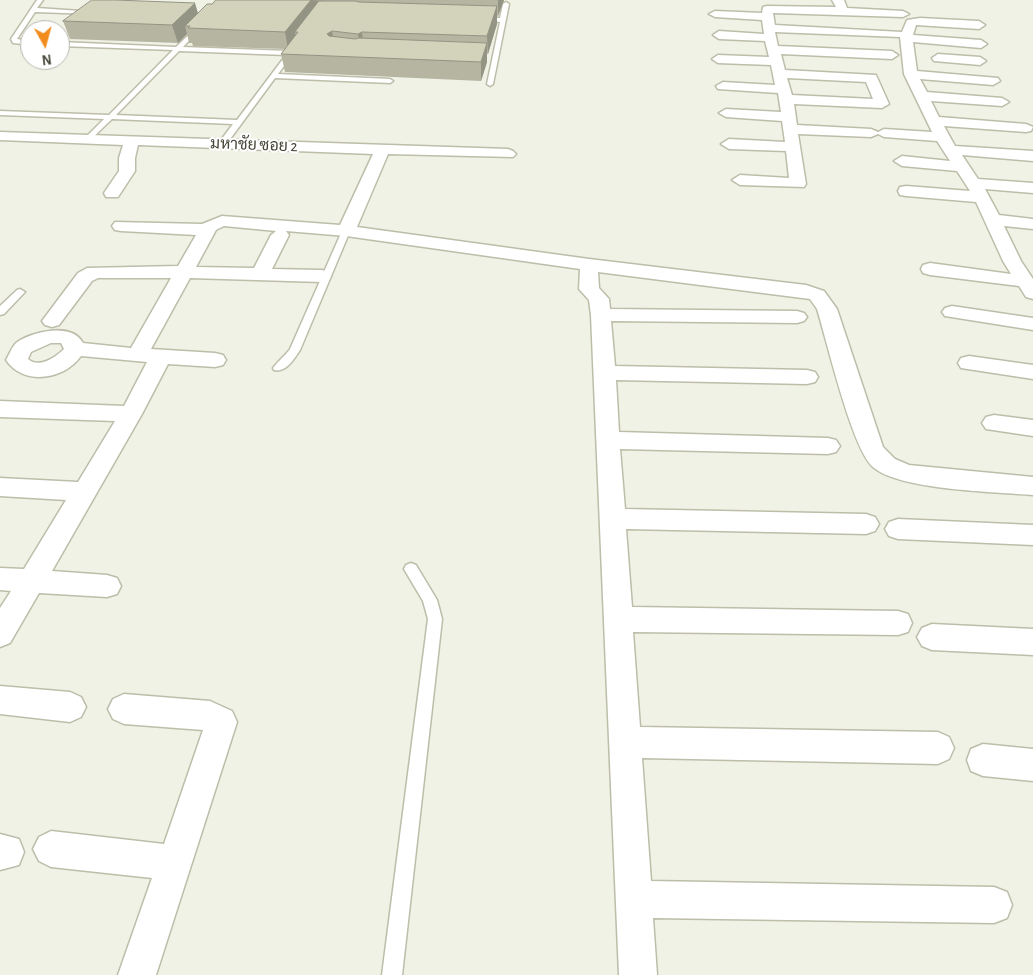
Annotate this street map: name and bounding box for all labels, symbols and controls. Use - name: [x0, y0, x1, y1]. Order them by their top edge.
- north arrow: [20, 20, 70, 70]
- text: N: [41, 51, 52, 66]
- street label: มหาชัย ซอย 2: [210, 134, 298, 156]

